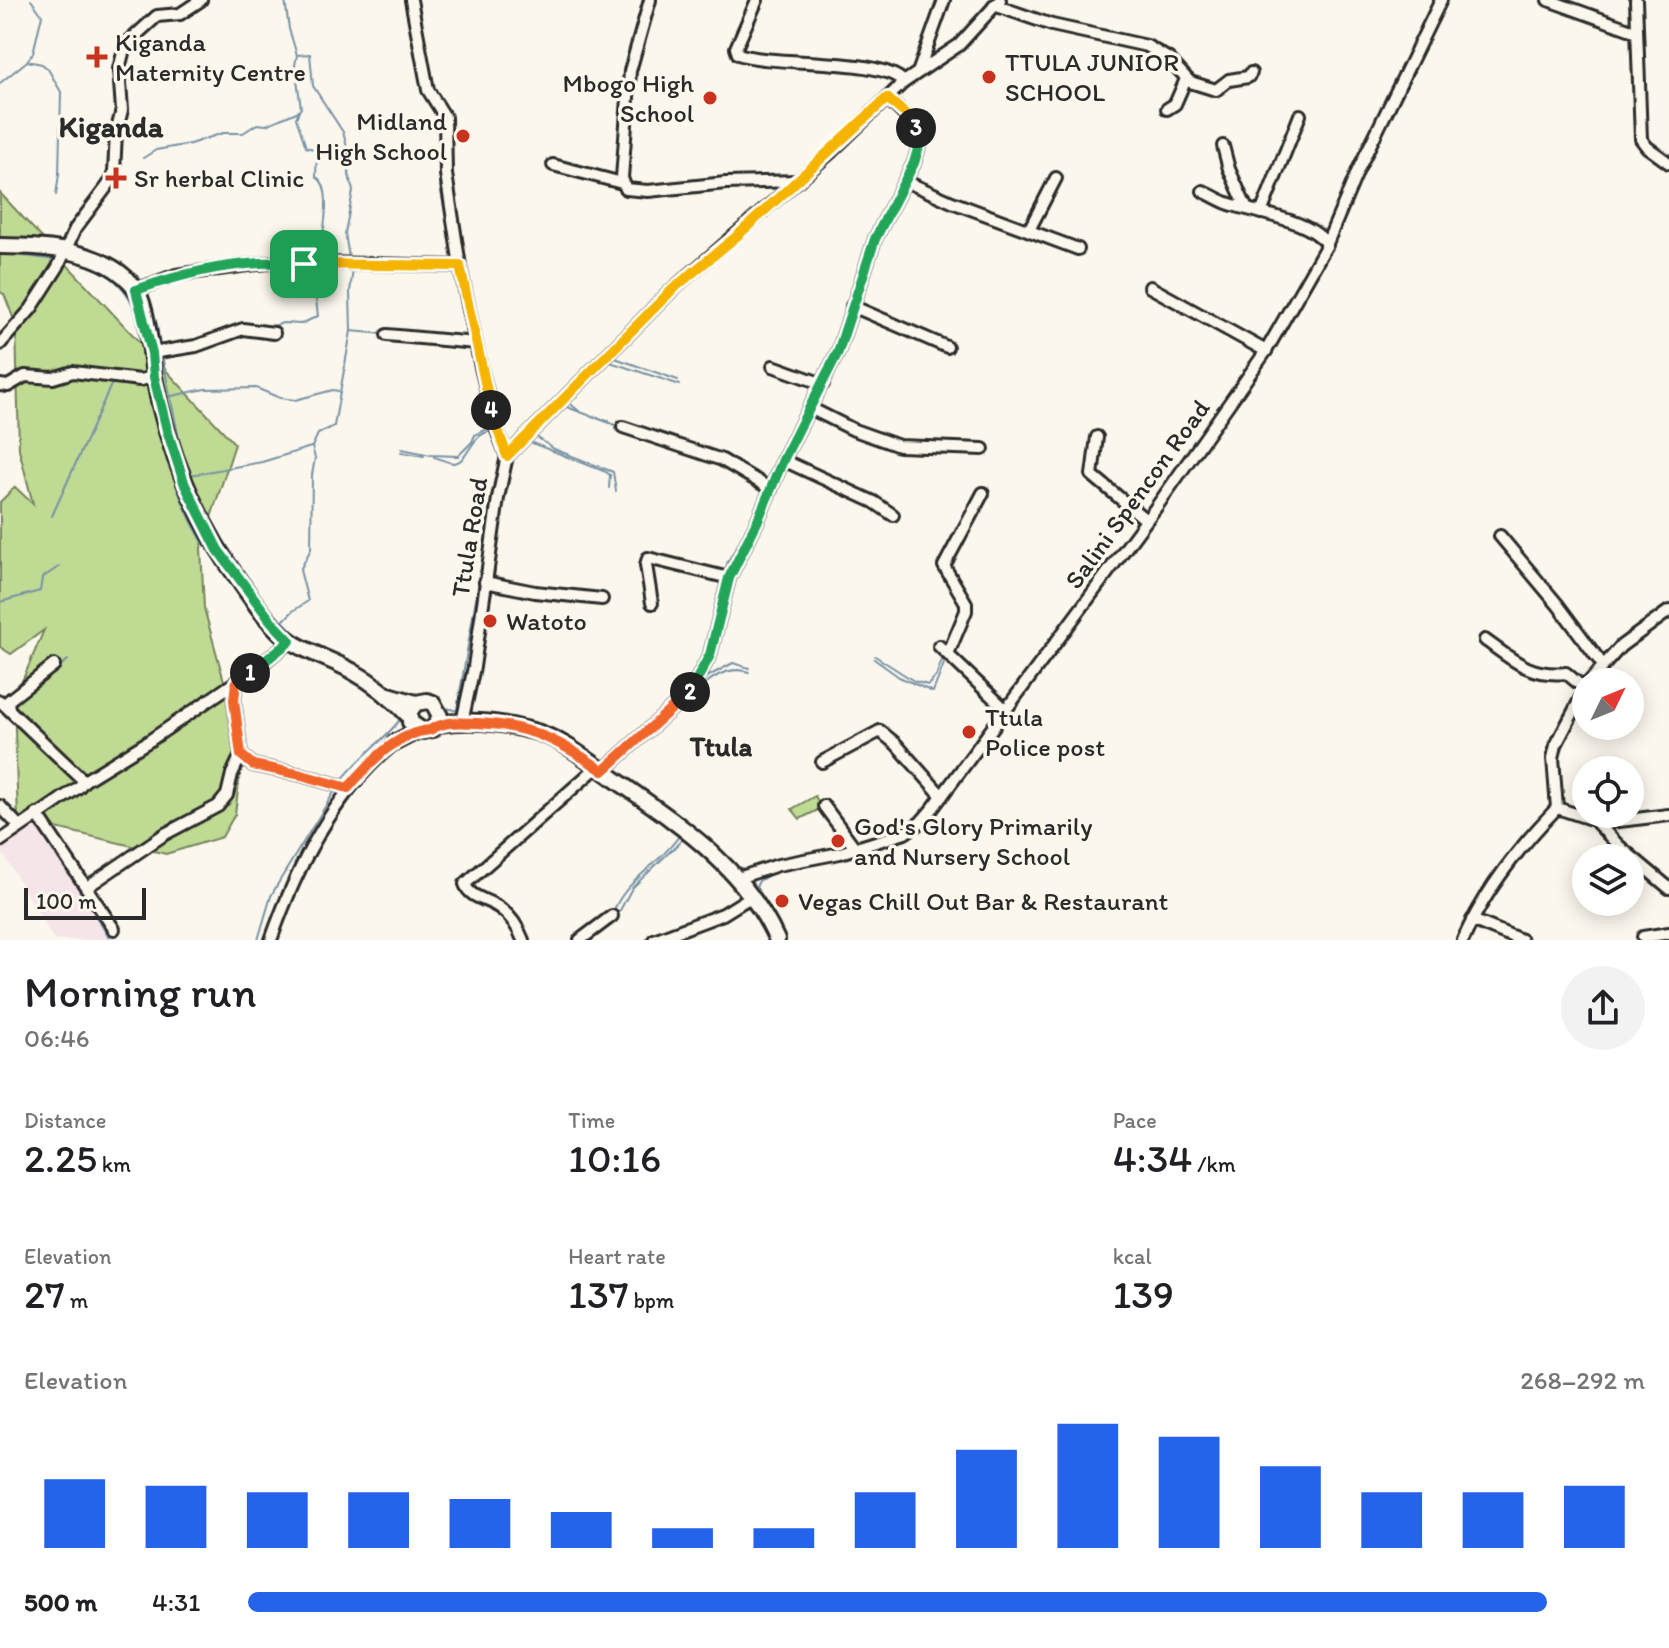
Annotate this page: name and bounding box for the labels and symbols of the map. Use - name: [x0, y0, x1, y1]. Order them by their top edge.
- place label: Kiganda Maternity Centre: [115, 26, 306, 88]
- marker: Kiganda Maternity Centre: [86, 46, 108, 68]
- place label: TTULA JUNIOR SCHOOL: [1005, 46, 1179, 108]
- place label: Mbogo High School: [563, 67, 694, 129]
- marker: TTULA JUNIOR SCHOOL: [980, 68, 998, 86]
- marker: Mbogo High School: [701, 89, 719, 107]
- place label: Midland High School: [315, 105, 448, 167]
- district label: Kiganda: [59, 108, 164, 145]
- pin: 3: [896, 108, 936, 148]
- marker: Midland High School: [454, 127, 472, 145]
- place label: Sr herbal Clinic: [134, 162, 304, 194]
- marker: Sr herbal Clinic: [105, 167, 127, 189]
- pin: [270, 230, 338, 298]
- pin: 4: [471, 390, 511, 430]
- street label: Salini Spencon Road: [1058, 393, 1217, 595]
- street label: Ttula Road: [444, 475, 494, 599]
- place label: Watoto: [506, 605, 587, 637]
- marker: Watoto: [481, 612, 499, 630]
- pin: 1: [230, 653, 270, 693]
- north arrow: [1572, 668, 1644, 740]
- pin: 2: [670, 672, 710, 712]
- place label: Ttula Police post: [985, 701, 1105, 763]
- marker: Ttula Police post: [960, 723, 978, 741]
- district label: Ttula: [689, 729, 752, 763]
- place label: God's Glory Primarily and Nursery School: [854, 810, 1092, 872]
- marker: God's Glory Primarily and Nursery School: [829, 832, 847, 850]
- scale bar: [24, 884, 146, 920]
- place label: Vegas Chill Out Bar & Restaurant: [798, 885, 1169, 917]
- marker: Vegas Chill Out Bar & Restaurant: [773, 892, 791, 910]

